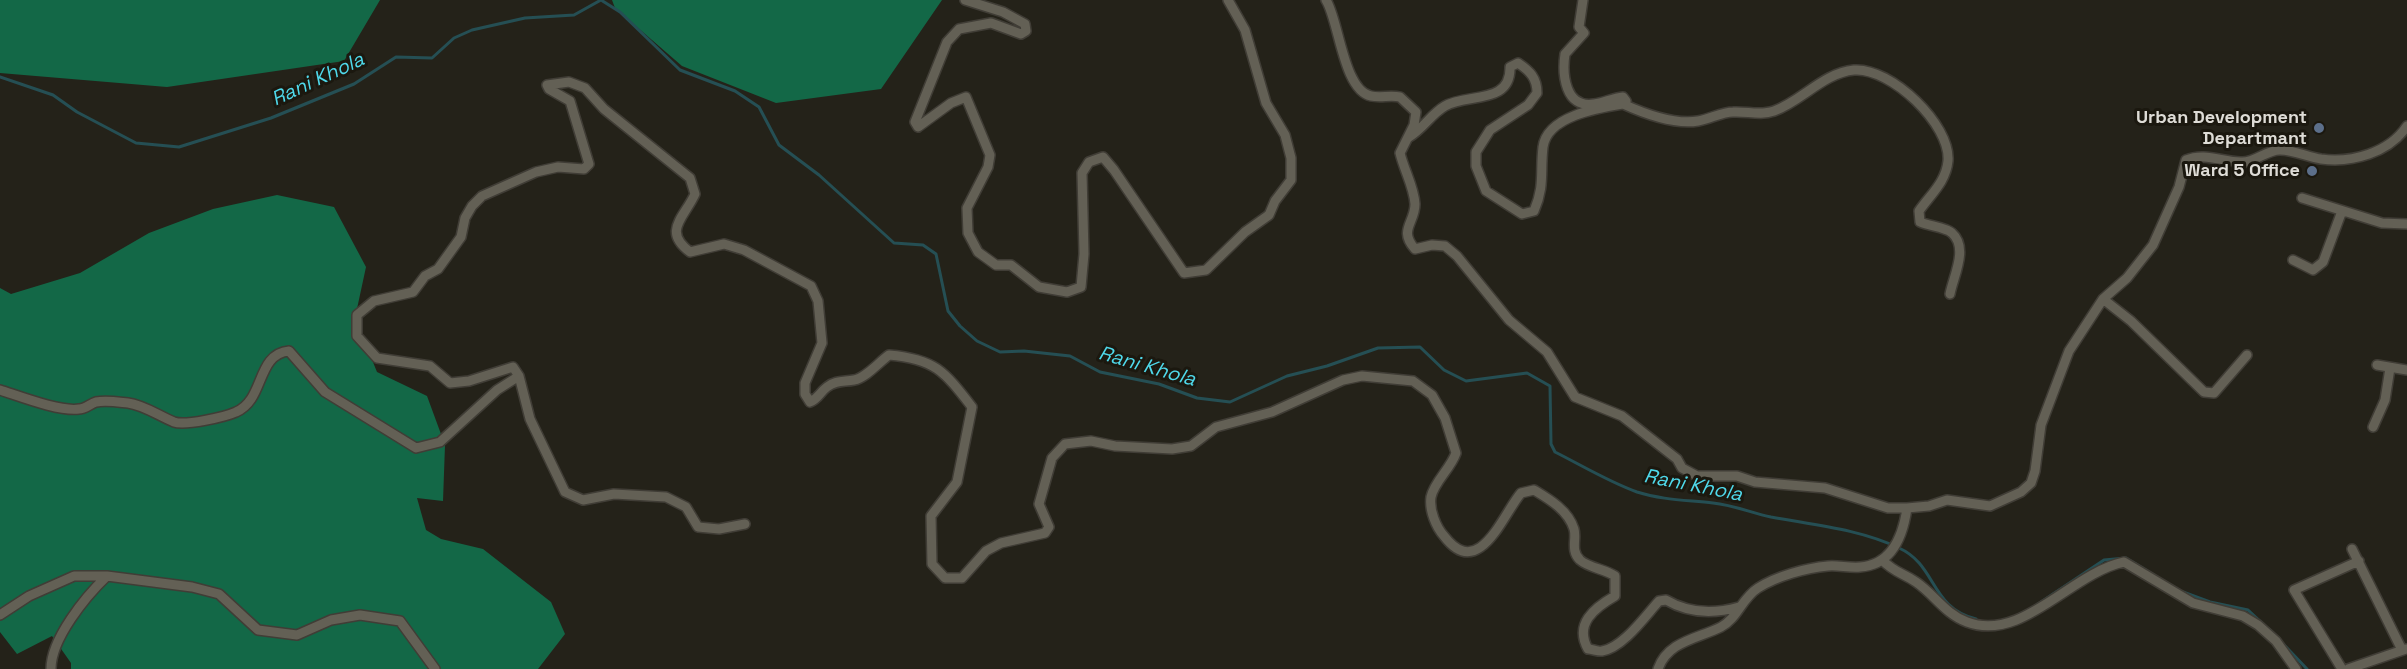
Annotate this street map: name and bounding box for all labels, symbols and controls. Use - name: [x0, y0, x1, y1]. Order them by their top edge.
- water label: Rani Khola: [268, 48, 368, 112]
- place label: Urban Development Departmant: [2136, 107, 2307, 150]
- marker: Urban Development Departmant: [2312, 121, 2326, 135]
- place label: Ward 5 Office: [2184, 160, 2300, 182]
- marker: Ward 5 Office: [2305, 164, 2319, 178]
- water label: Rani Khola: [1096, 342, 1198, 392]
- water label: Rani Khola: [1642, 465, 1744, 507]

